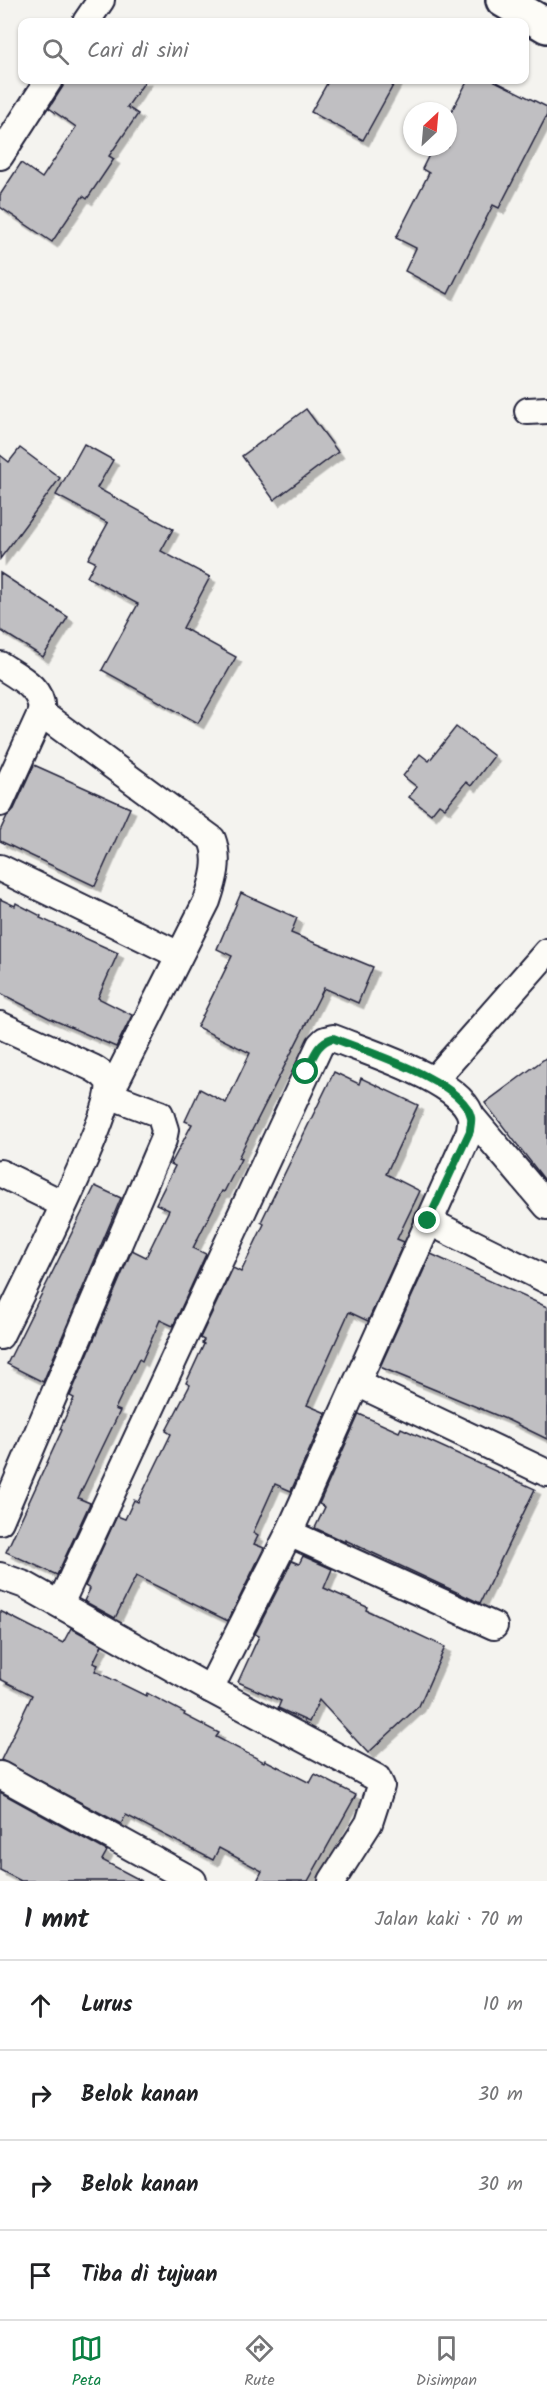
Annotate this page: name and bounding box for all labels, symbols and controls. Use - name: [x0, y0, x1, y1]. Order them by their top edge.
- search box: [18, 18, 529, 84]
- text: Cari di sini: [87, 34, 188, 69]
- icon: search: [39, 35, 72, 68]
- north arrow: [403, 102, 457, 156]
- route start: [292, 1058, 318, 1084]
- route end: [414, 1207, 440, 1233]
- text: 1 mnt: [24, 1899, 89, 1941]
- text: Jalan kaki · 70 m: [374, 1904, 523, 1936]
- text: Lurus: [81, 1988, 133, 2023]
- icon: ahead: [24, 1989, 57, 2022]
- text: 10 m: [483, 1989, 523, 2021]
- text: Belok kanan: [81, 2078, 198, 2113]
- icon: right: [24, 2079, 57, 2112]
- text: 30 m: [478, 2079, 523, 2111]
- text: Belok kanan: [81, 2168, 198, 2203]
- icon: right: [24, 2169, 57, 2202]
- text: 30 m: [478, 2169, 523, 2201]
- text: Tiba di tujuan: [81, 2258, 217, 2293]
- icon: arrive: [24, 2259, 57, 2292]
- tab: Peta: [70, 2332, 103, 2393]
- tab: Rute: [243, 2332, 276, 2393]
- tab: Disimpan: [416, 2332, 477, 2393]

